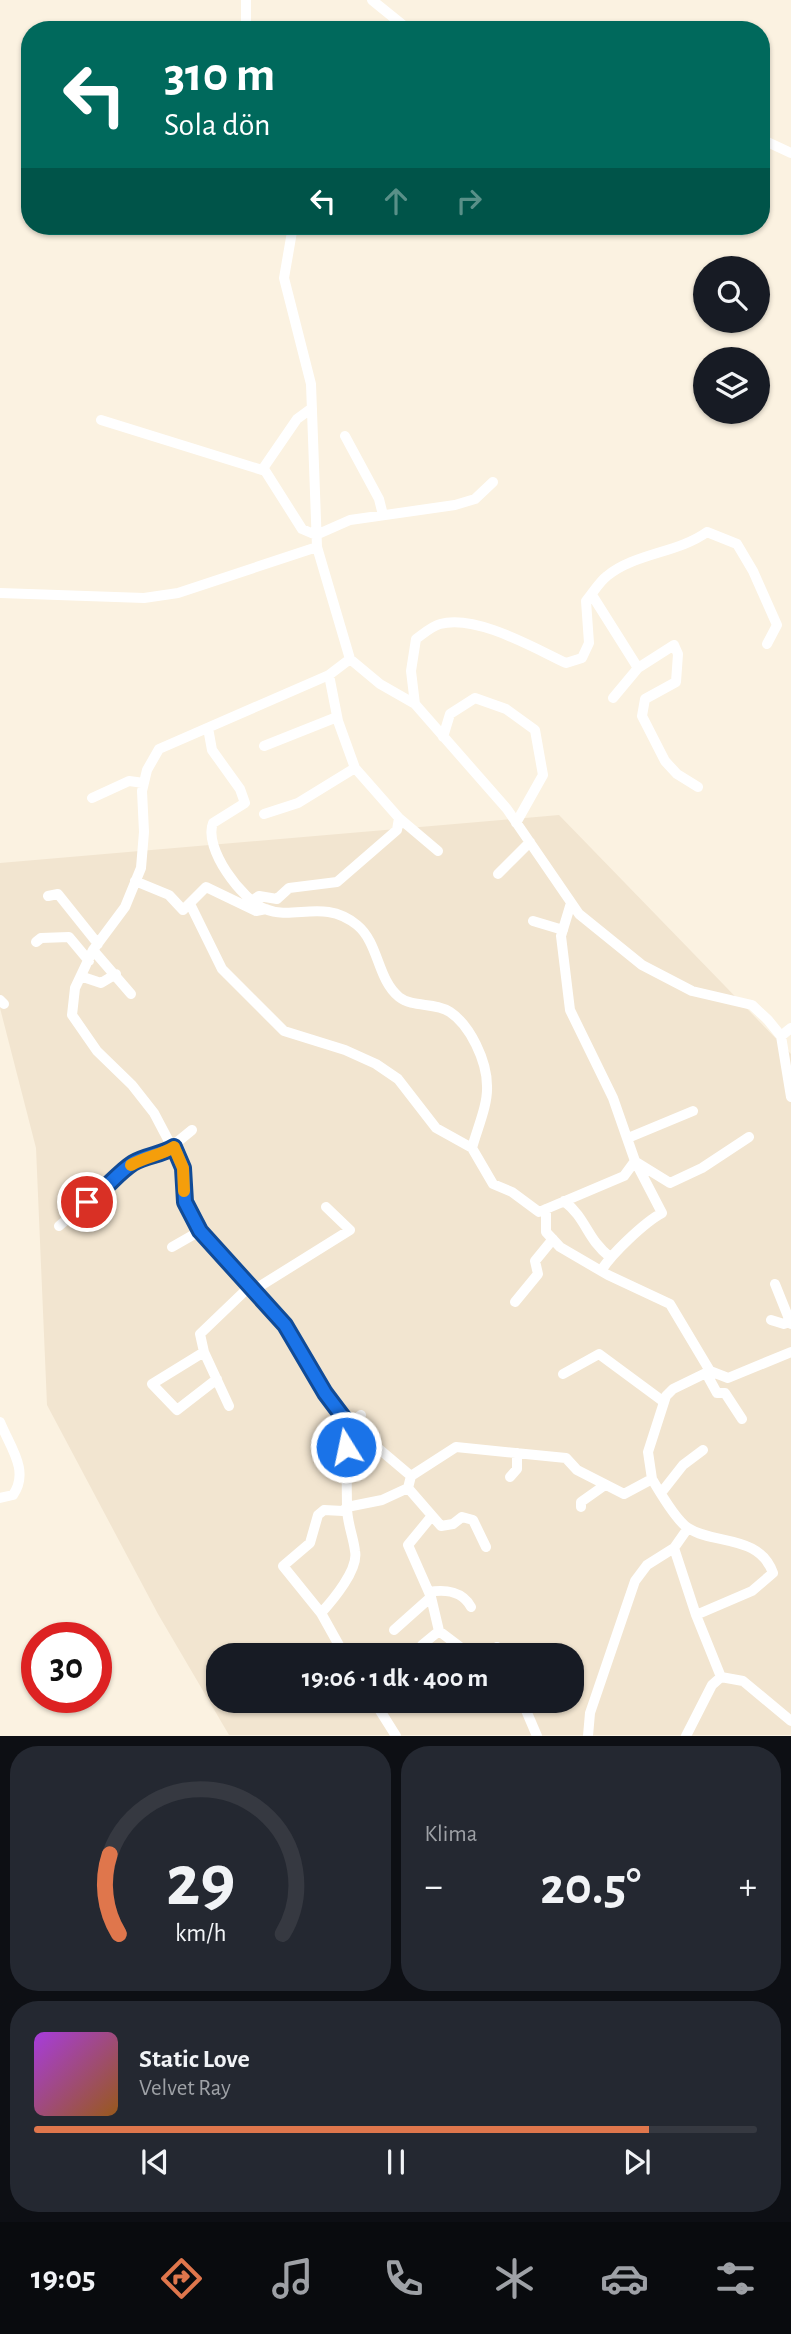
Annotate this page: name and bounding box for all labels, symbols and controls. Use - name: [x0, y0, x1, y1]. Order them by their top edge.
- icon: left: [49, 49, 140, 140]
- text: 310 m: [164, 51, 275, 100]
- text: Sola dön: [164, 109, 271, 141]
- icon: left: [304, 182, 342, 220]
- icon: ahead: [377, 182, 415, 220]
- icon: right: [450, 182, 488, 220]
- map controls: [693, 256, 770, 424]
- button: search: [693, 256, 770, 333]
- button: layers: [693, 347, 770, 424]
- pin: [57, 1172, 117, 1232]
- icon: arrive: [68, 1183, 106, 1221]
- position arrow: [309, 1410, 383, 1484]
- speed limit sign: 30: [21, 1622, 112, 1713]
- text: 19:06 · 1 dk · 400 m: [302, 1665, 488, 1691]
- text: Klima: [425, 1823, 477, 1846]
- text: 29: [166, 1847, 235, 1920]
- text: 20.5°: [540, 1861, 641, 1913]
- text: −: [425, 1868, 443, 1906]
- text: +: [739, 1868, 757, 1906]
- text: km/h: [174, 1921, 226, 1946]
- text: Static Love: [139, 2046, 250, 2072]
- text: Velvet Ray: [139, 2077, 231, 2100]
- icon: previous: [136, 2143, 174, 2181]
- icon: pause: [377, 2143, 415, 2181]
- icon: next: [618, 2143, 656, 2181]
- icon: directions: [157, 2254, 206, 2303]
- icon: music: [268, 2254, 317, 2303]
- icon: phone: [379, 2254, 428, 2303]
- icon: climate: [490, 2254, 539, 2303]
- icon: car: [600, 2254, 649, 2303]
- icon: filters: [711, 2254, 760, 2303]
- text: 19:05: [31, 2262, 96, 2294]

